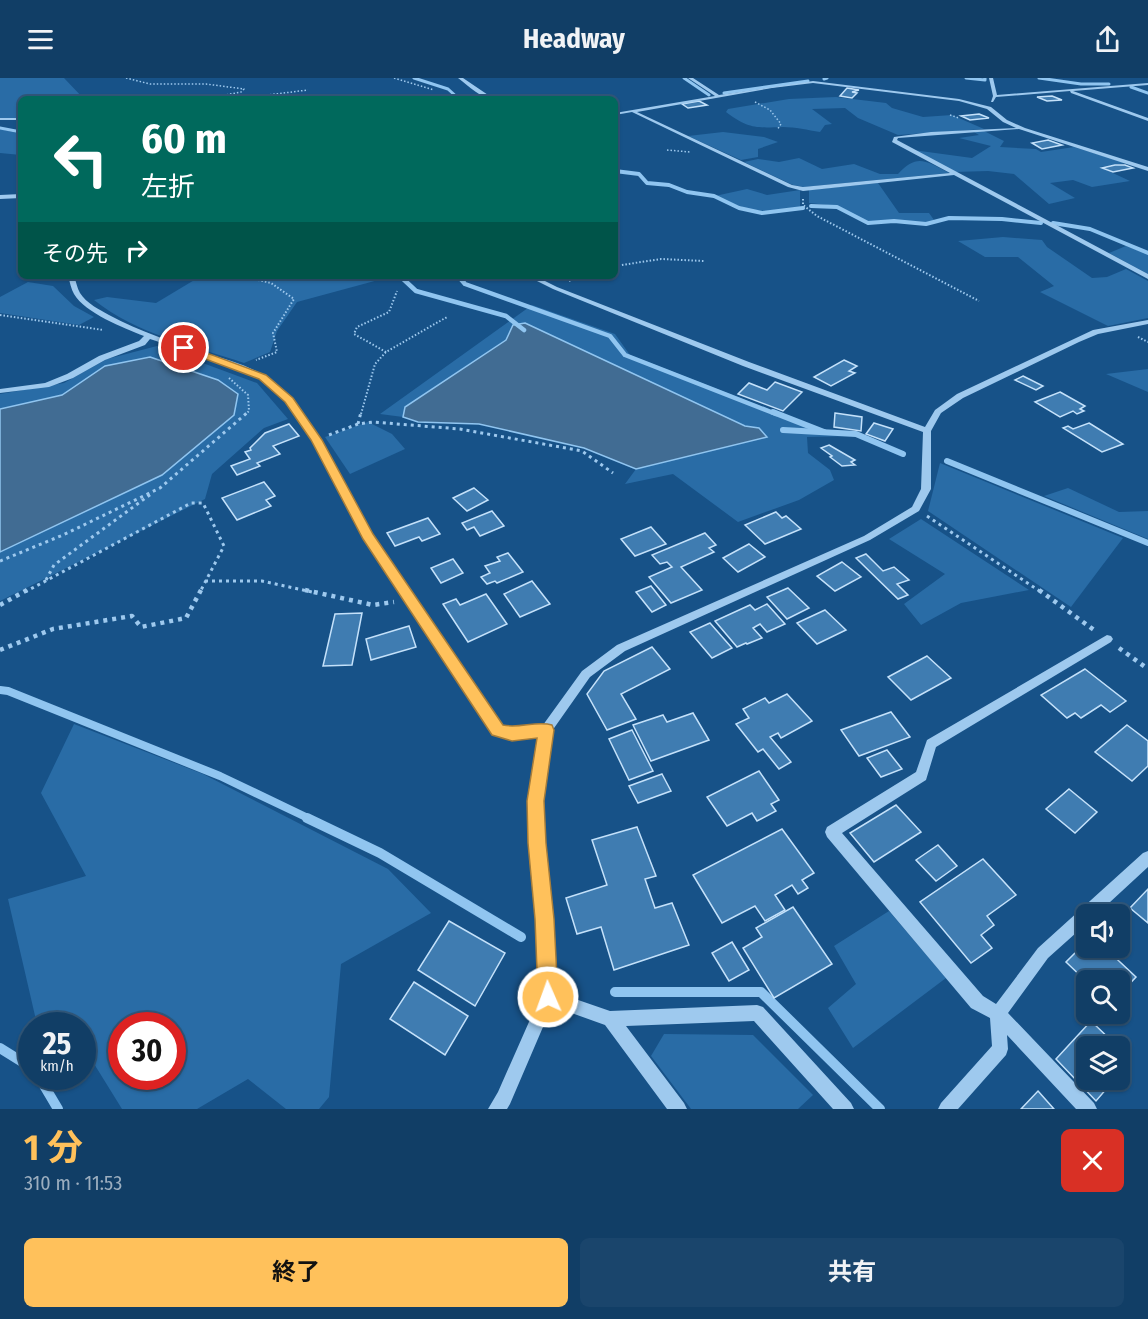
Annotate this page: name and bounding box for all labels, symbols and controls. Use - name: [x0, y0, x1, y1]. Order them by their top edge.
- icon: menu: [24, 23, 57, 56]
- text: Headway: [523, 23, 625, 55]
- icon: share: [1091, 23, 1124, 56]
- text: 60 m: [141, 114, 227, 164]
- icon: left: [42, 120, 120, 198]
- text: 左折: [141, 171, 195, 203]
- icon: right: [120, 234, 153, 267]
- text: その先: [42, 240, 108, 267]
- pin: [158, 322, 209, 373]
- icon: arrive: [167, 331, 200, 364]
- map controls: [1076, 904, 1130, 1090]
- button: sound: [1076, 904, 1130, 958]
- position arrow: [516, 965, 580, 1029]
- button: search: [1076, 970, 1130, 1024]
- speed limit sign: 30: [108, 1012, 186, 1090]
- text: 25: [43, 1026, 71, 1062]
- button: layers: [1076, 1036, 1130, 1090]
- text: km/h: [40, 1057, 74, 1075]
- text: 1 分: [24, 1126, 83, 1170]
- button: close: [1061, 1129, 1124, 1192]
- text: 310 m · 11:53: [24, 1171, 122, 1195]
- button: 終了: [24, 1238, 568, 1307]
- button: 共有: [580, 1238, 1124, 1307]

